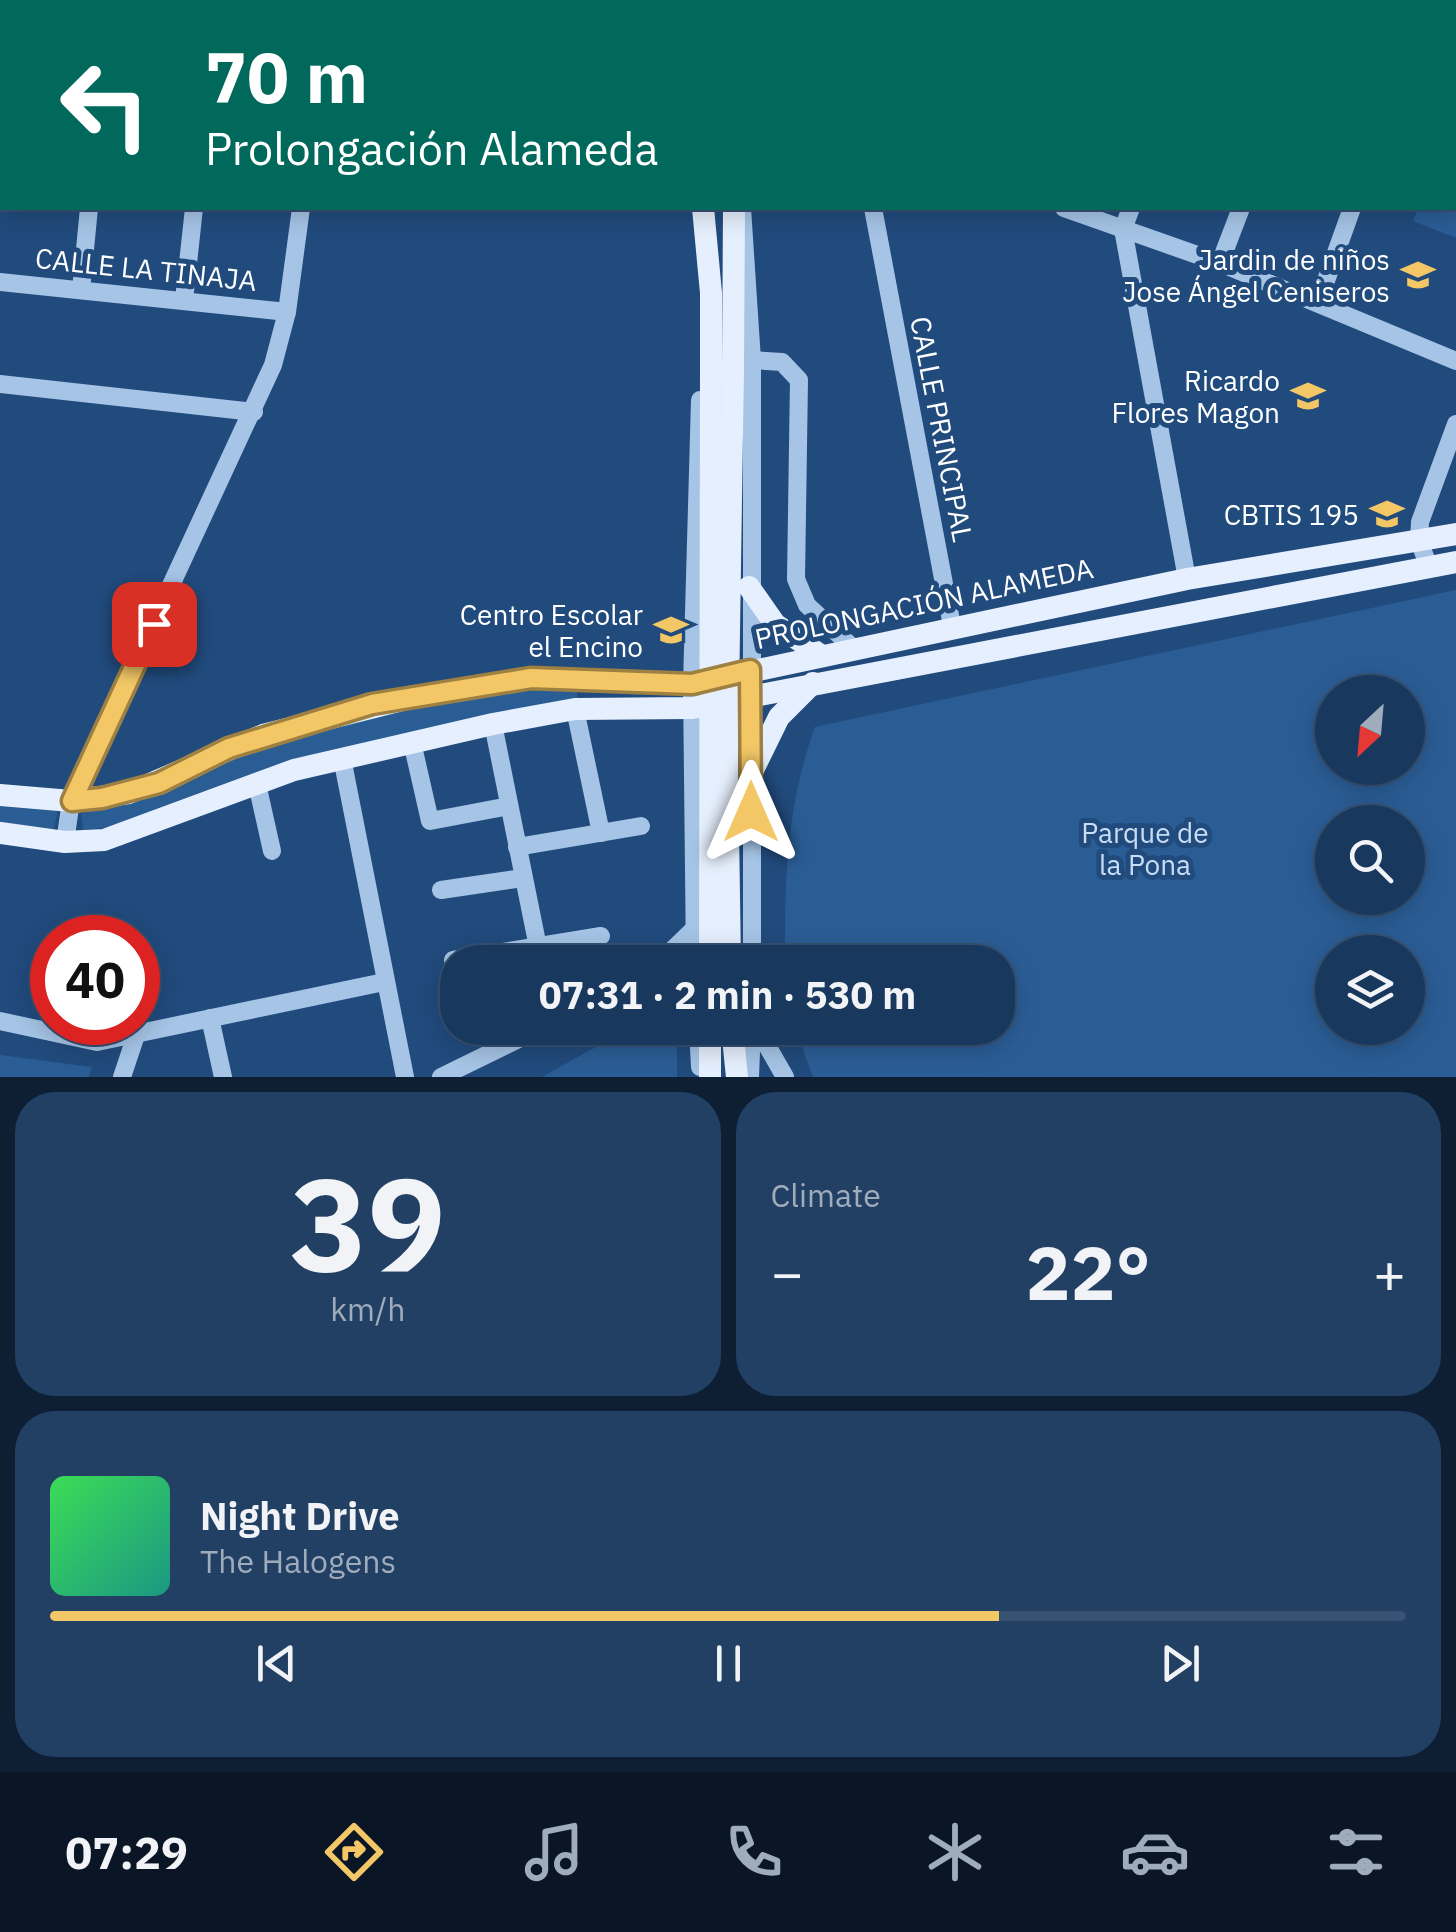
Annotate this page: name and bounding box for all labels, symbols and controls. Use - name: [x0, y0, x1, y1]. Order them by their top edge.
- text: 70 m: [205, 31, 368, 122]
- icon: left: [40, 40, 170, 170]
- text: Prolongación Alameda: [205, 119, 658, 177]
- street label: CALLE LA TINAJA: [33, 239, 259, 299]
- place label: Jardin de niños Jose Ángel Ceniseros: [1122, 241, 1390, 310]
- school or university icon: Jardin de niños Jose Ángel Ceniseros: [1399, 256, 1437, 294]
- street label: CALLE PRINCIPAL: [902, 313, 982, 545]
- place label: Ricardo Flores Magon: [1111, 362, 1280, 431]
- school or university icon: Ricardo Flores Magon: [1289, 377, 1327, 415]
- school or university icon: CBTIS 195: [1368, 495, 1406, 533]
- place label: CBTIS 195: [1224, 496, 1359, 533]
- street label: PROLONGACIÓN ALAMEDA: [751, 549, 1097, 657]
- pin: [112, 582, 197, 667]
- place label: Centro Escolar el Encino: [460, 596, 643, 665]
- icon: arrive: [127, 597, 182, 652]
- school or university icon: Centro Escolar el Encino: [652, 611, 690, 649]
- north arrow: [1315, 675, 1425, 785]
- map controls: [1315, 675, 1425, 1045]
- position arrow: [699, 760, 803, 864]
- button: search: [1315, 805, 1425, 915]
- park label: Parque de la Pona: [1081, 814, 1209, 883]
- speed limit sign: 40: [30, 915, 160, 1045]
- button: layers: [1315, 935, 1425, 1045]
- text: 07:31 · 2 min · 530 m: [539, 970, 916, 1019]
- text: 39: [290, 1138, 446, 1307]
- text: Climate: [771, 1174, 881, 1216]
- text: 22°: [1026, 1223, 1151, 1321]
- text: −: [771, 1237, 804, 1308]
- text: +: [1373, 1237, 1406, 1308]
- text: km/h: [330, 1288, 405, 1330]
- text: Night Drive: [200, 1491, 400, 1540]
- text: The Halogens: [200, 1540, 396, 1582]
- icon: previous: [249, 1636, 304, 1691]
- icon: pause: [701, 1636, 756, 1691]
- icon: next: [1153, 1636, 1208, 1691]
- icon: directions: [319, 1817, 389, 1887]
- icon: music: [519, 1817, 589, 1887]
- icon: phone: [719, 1817, 789, 1887]
- icon: climate: [920, 1817, 990, 1887]
- icon: car: [1120, 1817, 1190, 1887]
- icon: filters: [1321, 1817, 1391, 1887]
- text: 07:29: [65, 1823, 188, 1881]

